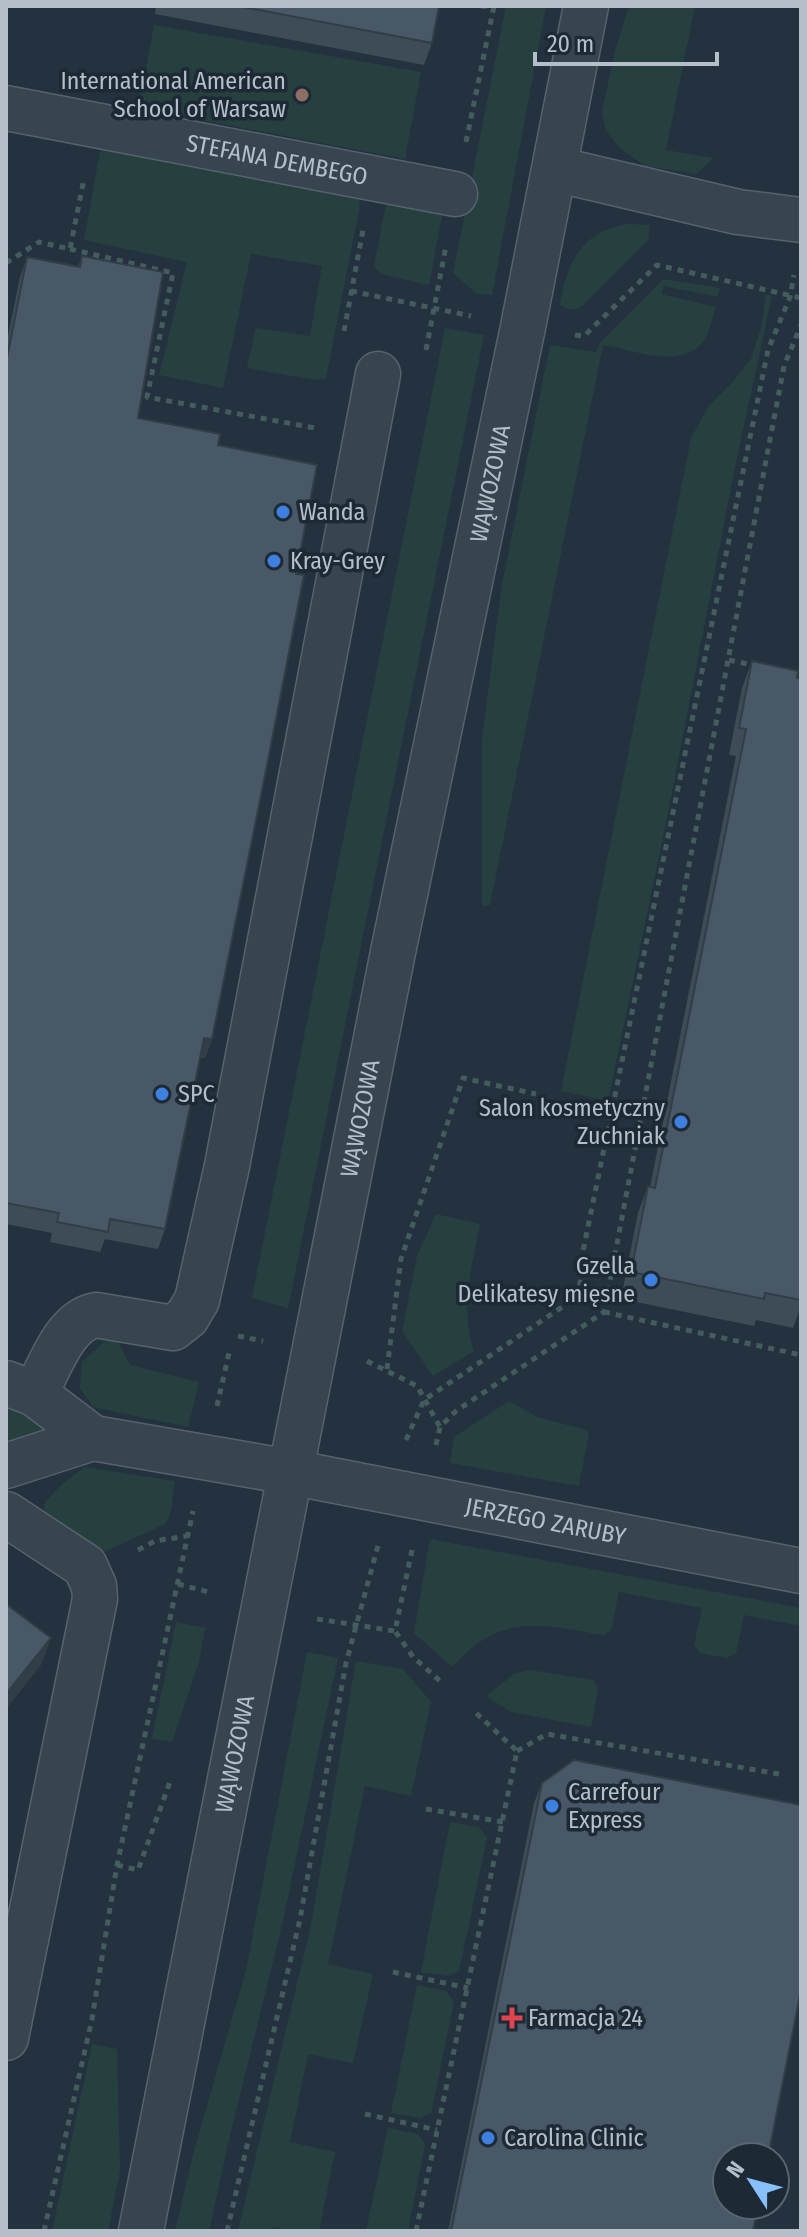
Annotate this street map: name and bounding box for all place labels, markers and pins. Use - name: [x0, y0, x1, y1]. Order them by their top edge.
- place label: International American School of Warsaw: [60, 67, 286, 123]
- marker: International American School of Warsaw: [293, 86, 311, 104]
- place label: Wanda: [299, 498, 365, 526]
- marker: Wanda: [274, 503, 292, 521]
- place label: Kray-Grey: [290, 547, 385, 575]
- marker: Kray-Grey: [265, 552, 283, 570]
- place label: SPC: [178, 1080, 215, 1108]
- marker: SPC: [153, 1085, 171, 1103]
- place label: Salon kosmetyczny Zuchniak: [479, 1094, 666, 1150]
- marker: Salon kosmetyczny Zuchniak: [672, 1113, 690, 1131]
- place label: Gzella Delikatesy mięsne: [458, 1252, 635, 1308]
- marker: Gzella Delikatesy mięsne: [642, 1271, 660, 1289]
- place label: Carrefour Express: [568, 1778, 661, 1834]
- marker: Carrefour Express: [543, 1797, 561, 1815]
- place label: Farmacja 24: [528, 2004, 643, 2032]
- marker: Farmacja 24: [503, 2009, 521, 2027]
- place label: Carolina Clinic: [504, 2124, 644, 2152]
- marker: Carolina Clinic: [479, 2129, 497, 2147]

